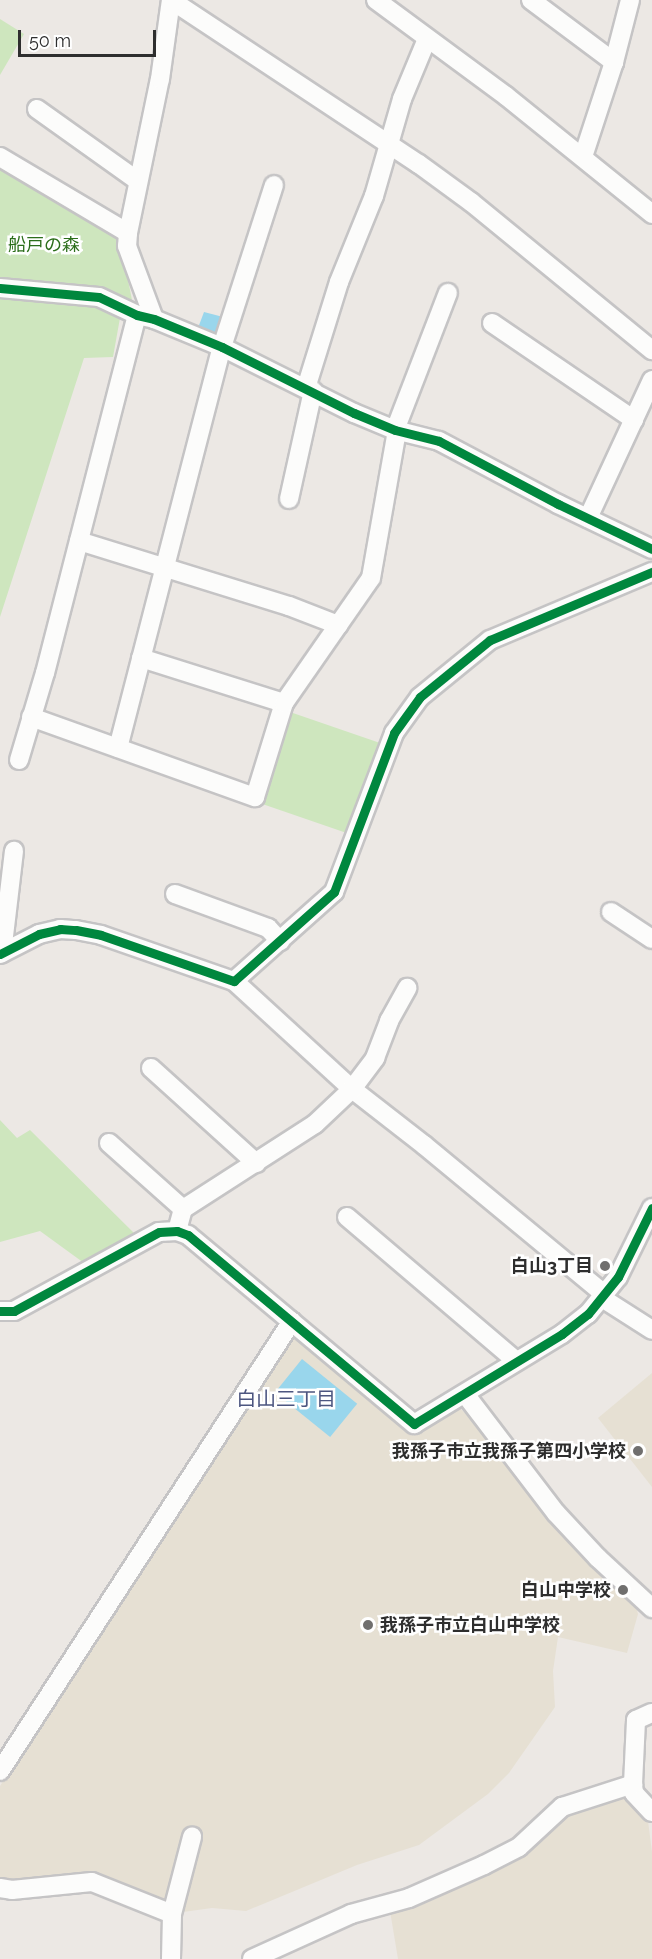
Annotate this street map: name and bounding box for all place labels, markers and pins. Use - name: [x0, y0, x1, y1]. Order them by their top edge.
- place label: 白山3丁目: [511, 1255, 593, 1277]
- marker: 白山3丁目: [598, 1259, 612, 1273]
- place label: 我孫子市立我孫子第四小学校: [392, 1440, 626, 1462]
- marker: 我孫子市立我孫子第四小学校: [631, 1444, 645, 1458]
- place label: 白山中学校: [521, 1579, 611, 1601]
- marker: 白山中学校: [616, 1583, 630, 1597]
- place label: 我孫子市立白山中学校: [380, 1614, 560, 1636]
- marker: 我孫子市立白山中学校: [361, 1618, 375, 1632]

